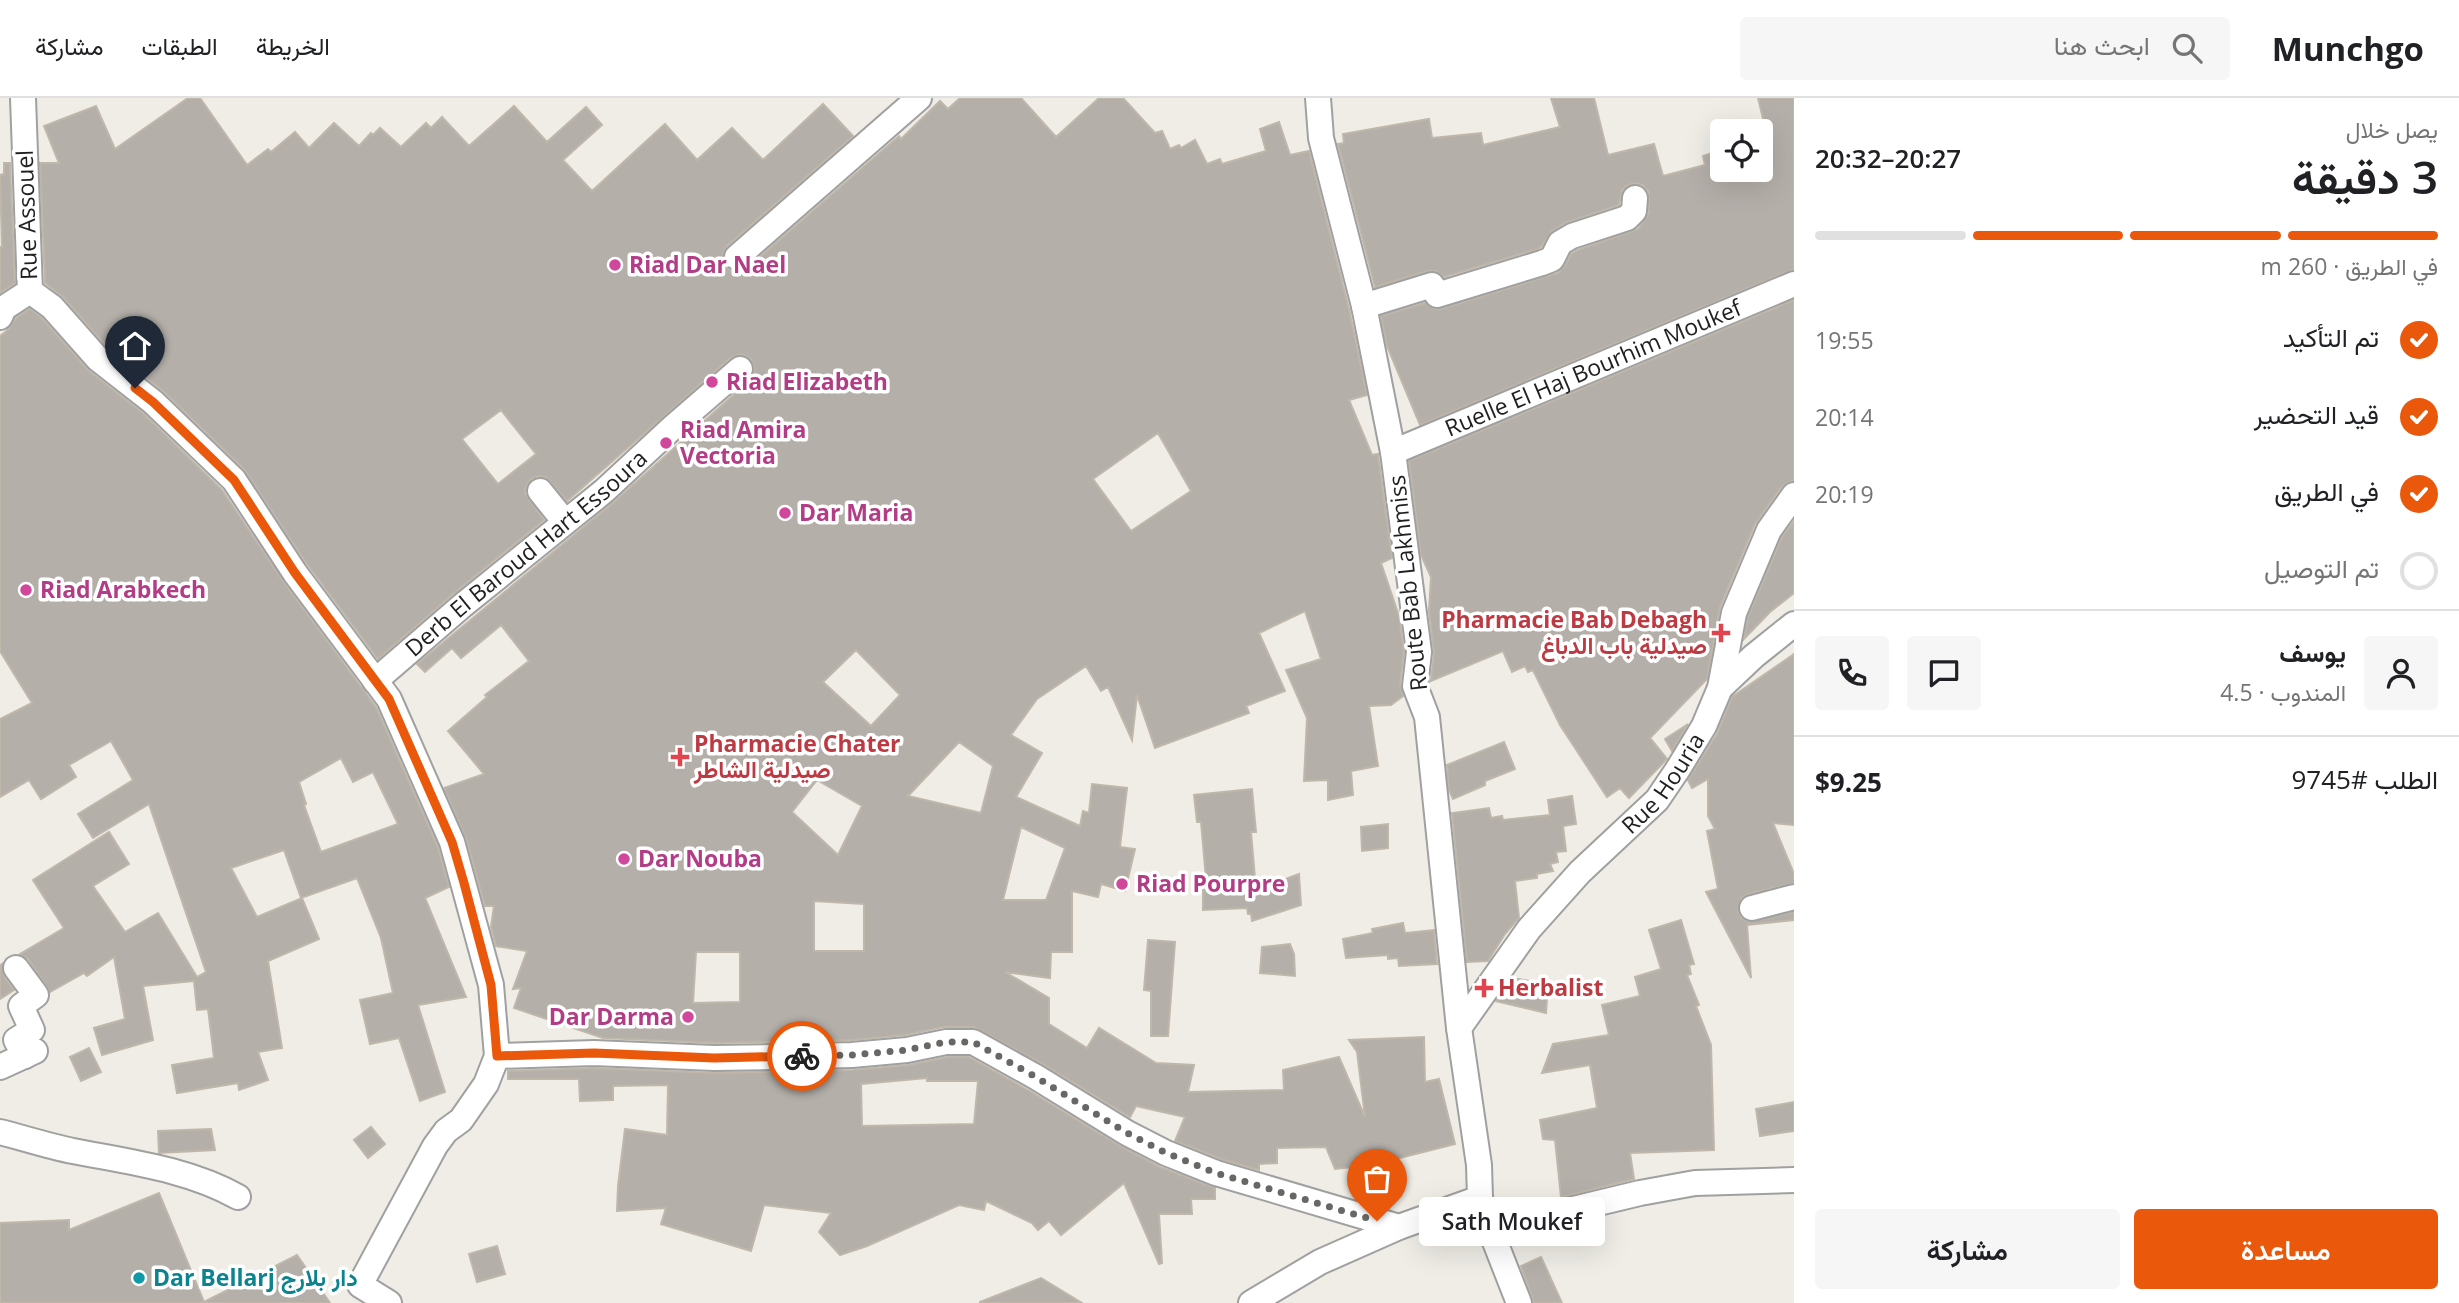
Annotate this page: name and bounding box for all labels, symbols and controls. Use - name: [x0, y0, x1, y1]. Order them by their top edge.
- search box: [1740, 17, 2230, 80]
- text: Munchgo: [2272, 26, 2424, 71]
- text: ابحث هنا: [2054, 27, 2150, 63]
- text: مشاركة: [35, 29, 103, 62]
- text: الطبقات: [141, 29, 218, 62]
- text: الخريطة: [256, 29, 330, 62]
- icon: search: [2168, 29, 2206, 67]
- text: يصل خلال: [2346, 113, 2438, 145]
- map controls: [1710, 119, 1773, 182]
- button: locate: [1710, 119, 1773, 182]
- text: 20:27–20:32: [1815, 140, 1961, 176]
- text: 3 دقيقة: [2292, 145, 2438, 207]
- street label: Rue Assouel: [8, 149, 44, 281]
- place label: Riad Dar Nael: [629, 248, 786, 280]
- text: في الطريق · 260 m: [2261, 250, 2438, 282]
- marker: Riad Dar Nael: [607, 257, 623, 273]
- street label: Ruelle El Haj Bourhim Moukef: [1440, 290, 1747, 444]
- pin: [105, 316, 165, 388]
- text: تم التأكيد: [2283, 319, 2379, 355]
- icon: check: [2400, 321, 2438, 359]
- text: 19:55: [1815, 324, 1874, 356]
- icon: home: [116, 327, 154, 365]
- place label: Riad Elizabeth: [726, 365, 888, 397]
- marker: Riad Elizabeth: [704, 374, 720, 390]
- text: قيد التحضير: [2254, 396, 2379, 432]
- icon: check: [2400, 398, 2438, 436]
- text: 20:14: [1815, 401, 1874, 433]
- place label: Riad Amira Vectoria: [680, 413, 806, 471]
- marker: Riad Amira Vectoria: [658, 435, 674, 451]
- street label: Derb El Baroud Hart Essoura: [398, 442, 654, 663]
- text: في الطريق: [2274, 473, 2379, 509]
- street label: Route Bab Lakhmiss: [1380, 474, 1434, 693]
- icon: check: [2400, 475, 2438, 513]
- text: 20:19: [1815, 478, 1874, 510]
- place label: Dar Maria: [799, 496, 913, 528]
- marker: Dar Maria: [777, 505, 793, 521]
- text: تم التوصيل: [2264, 550, 2379, 586]
- place label: Riad Arabkech: [40, 573, 206, 605]
- marker: Riad Arabkech: [18, 582, 34, 598]
- place label: Pharmacie Bab Debagh صيدلية باب الدباغ: [1441, 603, 1707, 662]
- marker: Pharmacie Bab Debagh صيدلية باب الدباغ: [1713, 625, 1729, 641]
- text: يوسف: [2279, 634, 2346, 670]
- button: phone: [1815, 636, 1889, 710]
- button: chat: [1907, 636, 1981, 710]
- button: person: [2364, 636, 2438, 710]
- text: المندوب · 4.5: [2220, 676, 2346, 708]
- street label: Rue Houria: [1614, 726, 1711, 840]
- place label: Pharmacie Chater صيدلية الشاطر: [693, 727, 900, 785]
- marker: Pharmacie Chater صيدلية الشاطر: [672, 749, 688, 765]
- text: الطلب #9745: [2291, 761, 2438, 797]
- text: $9.25: [1815, 764, 1882, 800]
- place label: Dar Nouba: [638, 842, 762, 874]
- marker: Dar Nouba: [616, 851, 632, 867]
- place label: Riad Pourpre: [1136, 867, 1285, 899]
- marker: Riad Pourpre: [1114, 876, 1130, 892]
- place label: Herbalist: [1498, 971, 1604, 1003]
- marker: Herbalist: [1476, 980, 1492, 996]
- place label: Dar Darma: [549, 1000, 674, 1032]
- marker: Dar Darma: [680, 1009, 696, 1025]
- courier: [767, 1021, 837, 1091]
- icon: bike: [783, 1037, 821, 1075]
- pin: [1347, 1149, 1407, 1221]
- icon: bag: [1358, 1160, 1396, 1198]
- callout: Sath Moukef: [1419, 1196, 1604, 1246]
- text: Sath Moukef: [1442, 1205, 1582, 1237]
- button: مشاركة: [1815, 1209, 2120, 1289]
- button: مساعدة: [2134, 1209, 2438, 1289]
- place label: Dar Bellarj دار بلارج: [153, 1261, 358, 1294]
- marker: Dar Bellarj دار بلارج: [131, 1270, 147, 1286]

